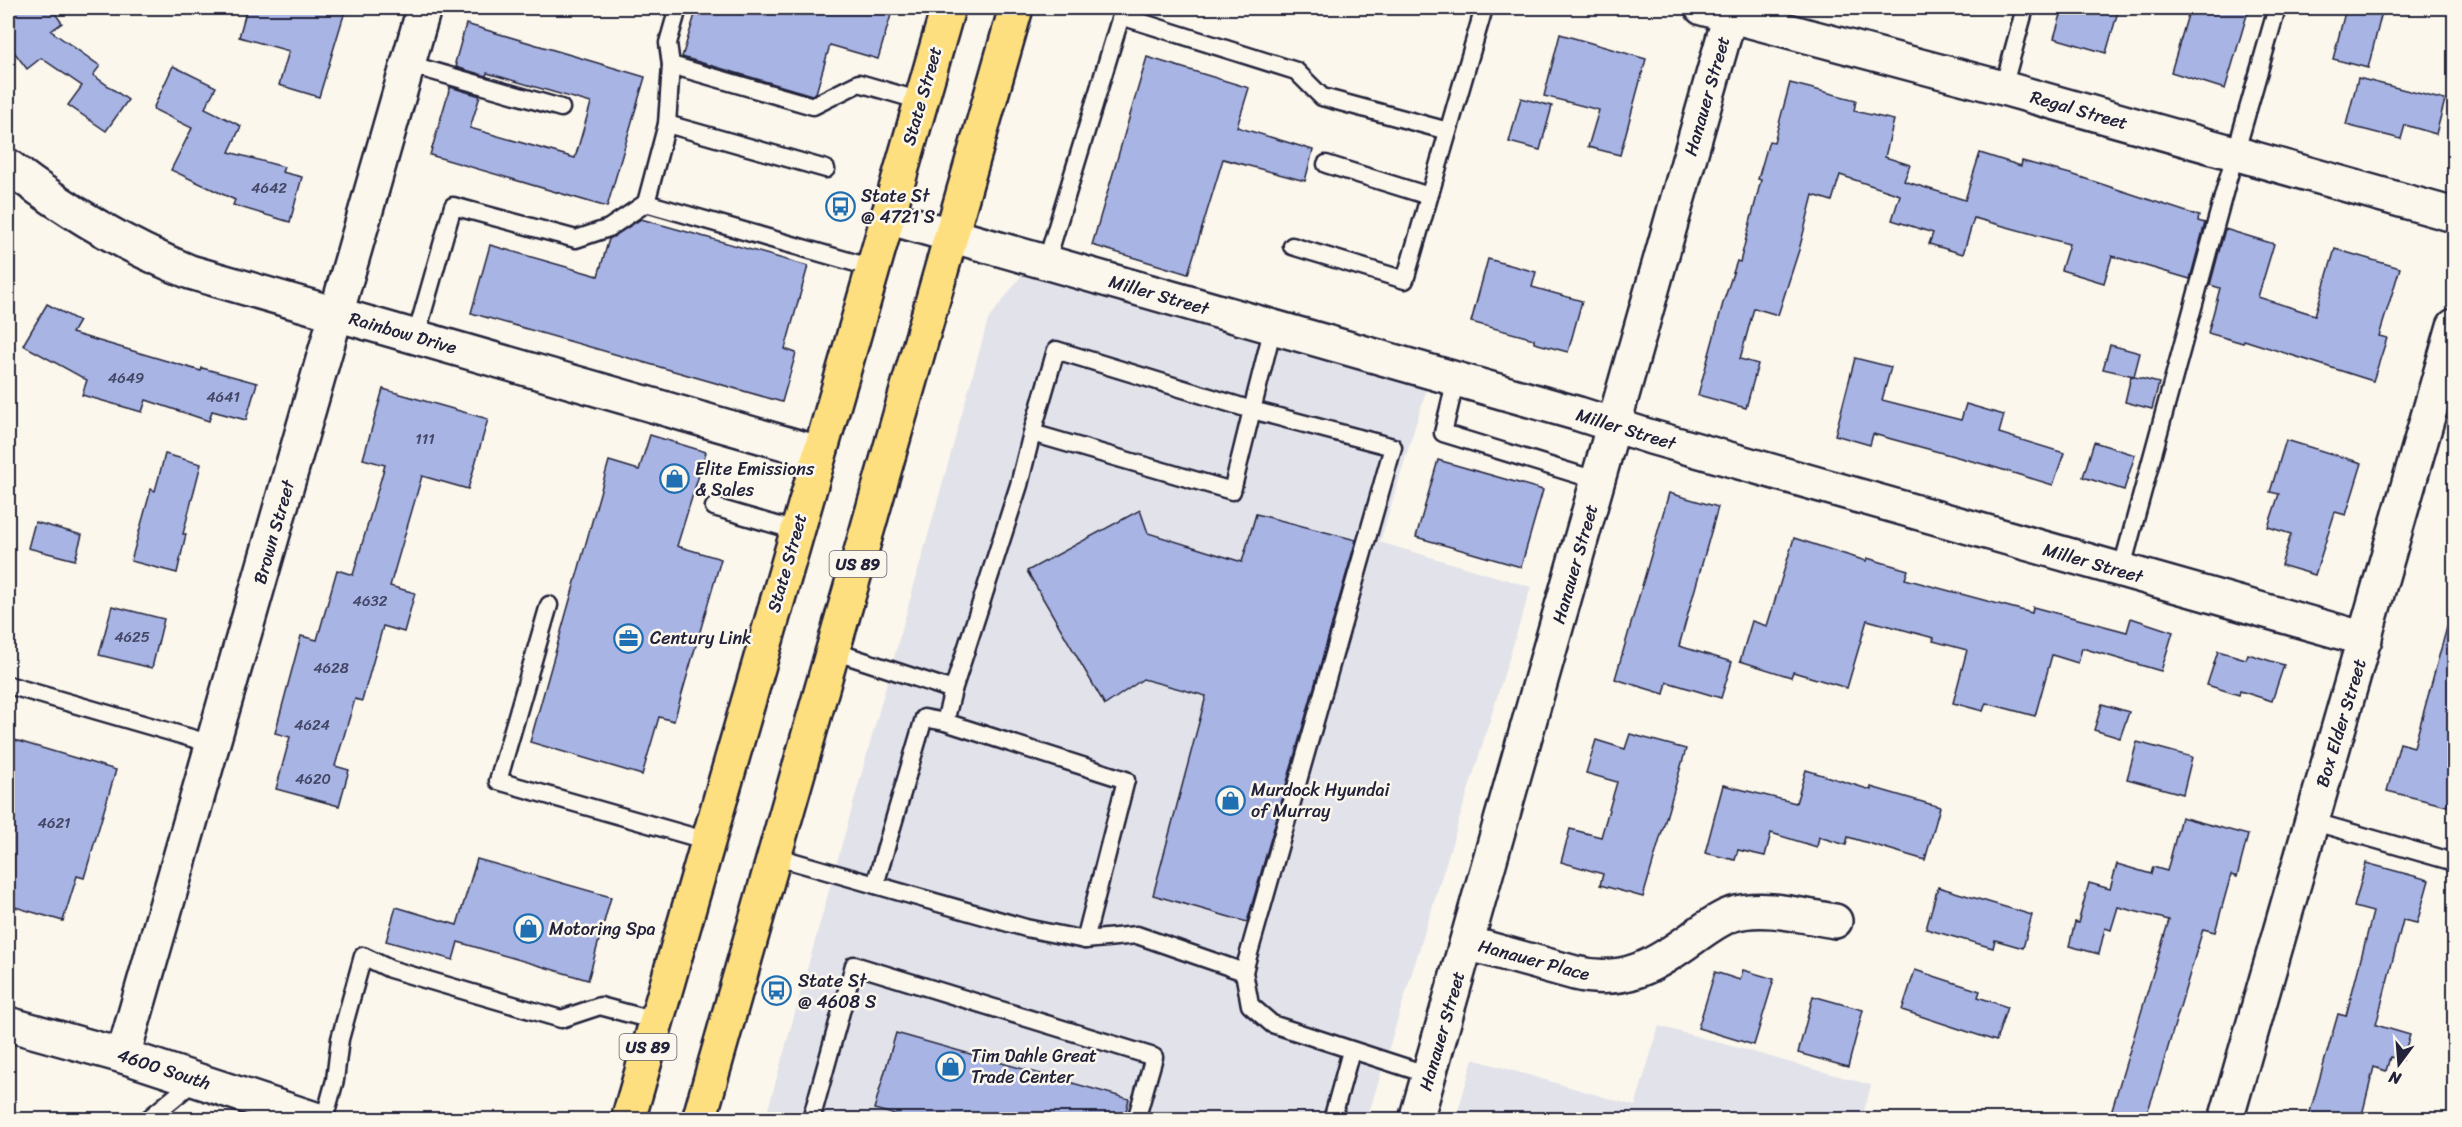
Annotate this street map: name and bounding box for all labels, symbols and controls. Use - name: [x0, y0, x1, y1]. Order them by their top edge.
- street label: Hanauer Street: [1675, 32, 1739, 160]
- street label: State Street: [893, 43, 951, 149]
- street label: Regal Street: [2027, 81, 2132, 139]
- house number: 4642: [251, 175, 287, 201]
- place label: State St @ 4721 S: [861, 180, 935, 233]
- bus stop icon: State St @ 4721 S: [824, 190, 856, 222]
- street label: Miller Street: [1105, 265, 1214, 325]
- street label: Rainbow Drive: [345, 302, 461, 364]
- house number: 4649: [108, 365, 144, 391]
- house number: 4641: [206, 384, 240, 410]
- street label: Miller Street: [1572, 399, 1681, 460]
- house number: 111: [415, 426, 435, 452]
- place label: Elite Emissions & Sales: [695, 453, 815, 506]
- shop icon: Elite Emissions & Sales: [658, 463, 690, 495]
- street label: Brown Street: [244, 475, 304, 588]
- street label: Hanauer Street: [1543, 500, 1607, 628]
- street label: State Street: [758, 510, 816, 616]
- street label: Miller Street: [2039, 533, 2148, 593]
- road number: US 89: [830, 551, 886, 577]
- house number: 4632: [353, 588, 388, 614]
- office icon: Century Link: [613, 622, 645, 654]
- place label: Century Link: [650, 622, 752, 654]
- house number: 4625: [114, 624, 150, 650]
- house number: 4628: [313, 655, 349, 681]
- street label: Box Elder Street: [2306, 655, 2376, 791]
- house number: 4624: [294, 712, 330, 738]
- house number: 4620: [295, 766, 331, 792]
- place label: Murdock Hyundai of Murray: [1251, 774, 1391, 827]
- shop icon: Murdock Hyundai of Murray: [1214, 784, 1246, 816]
- house number: 4621: [38, 810, 71, 836]
- shop icon: Motoring Spa: [512, 913, 544, 945]
- place label: Motoring Spa: [549, 913, 656, 945]
- street label: Hanauer Place: [1475, 930, 1594, 990]
- place label: State St @ 4608 S: [798, 965, 876, 1018]
- street label: Hanauer Street: [1410, 967, 1474, 1095]
- bus stop icon: State St @ 4608 S: [761, 975, 793, 1007]
- road number: US 89: [620, 1034, 676, 1060]
- north arrow: [2369, 1034, 2429, 1094]
- street label: 4600 South: [113, 1039, 215, 1099]
- place label: Tim Dahle Great Trade Center: [971, 1040, 1097, 1093]
- shop icon: Tim Dahle Great Trade Center: [934, 1050, 966, 1082]
- text: N: [2385, 1062, 2405, 1094]

